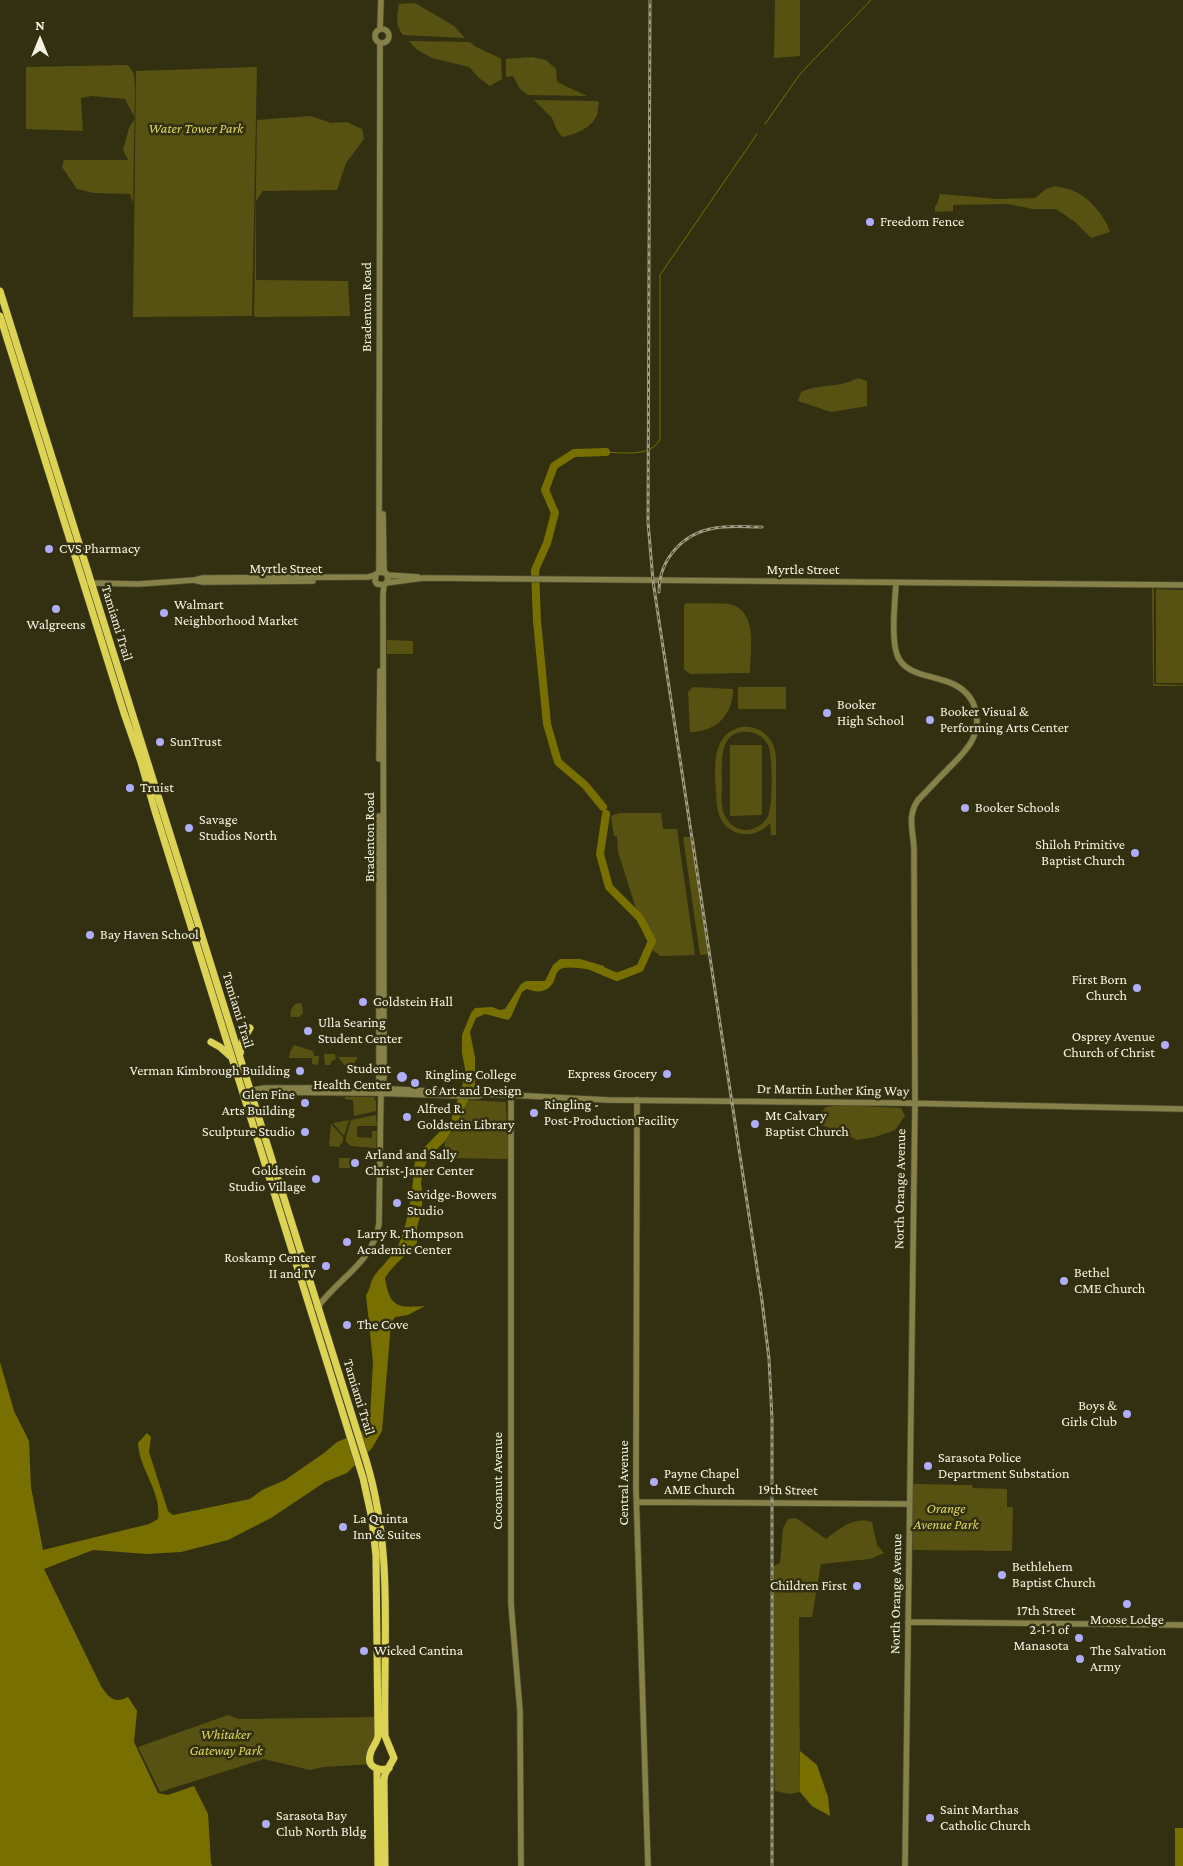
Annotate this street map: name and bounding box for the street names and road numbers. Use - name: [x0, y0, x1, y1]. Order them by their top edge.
- street label: Bradenton Road: [359, 262, 375, 352]
- street label: Myrtle Street: [250, 561, 322, 577]
- street label: Myrtle Street: [767, 562, 839, 578]
- street label: Tamiami Trail: [97, 583, 137, 663]
- street label: Bradenton Road: [362, 792, 378, 882]
- street label: Tamiami Trail: [218, 970, 258, 1050]
- street label: Dr Martin Luther King Way: [757, 1080, 909, 1100]
- street label: North Orange Avenue: [891, 1129, 909, 1249]
- street label: Tamiami Trail: [339, 1357, 379, 1437]
- street label: Cocoanut Avenue: [490, 1432, 506, 1530]
- street label: Central Avenue: [616, 1440, 632, 1526]
- street label: 19th Street: [758, 1481, 818, 1499]
- street label: North Orange Avenue: [887, 1534, 905, 1654]
- street label: 17th Street: [1017, 1603, 1075, 1619]

